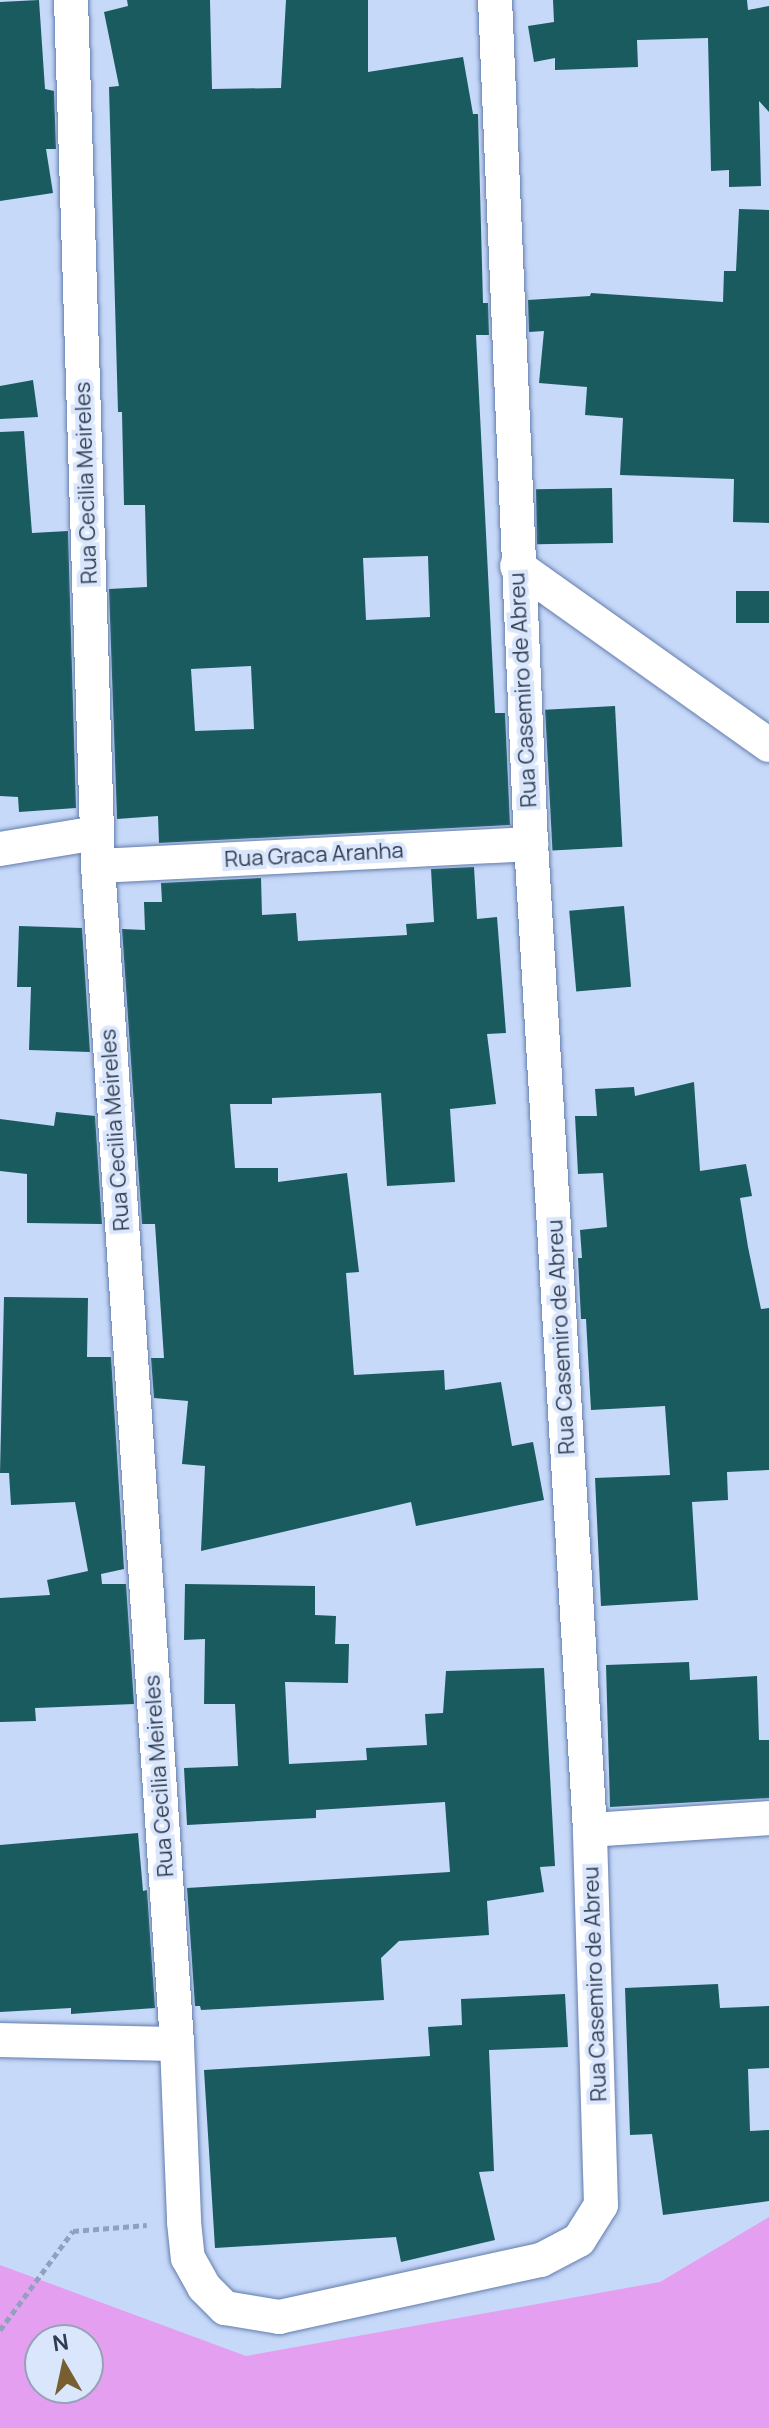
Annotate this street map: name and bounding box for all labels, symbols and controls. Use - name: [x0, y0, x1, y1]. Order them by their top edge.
- street label: Rua Cecilia Meireles: [69, 381, 103, 585]
- street label: Rua Casemiro de Abreu: [504, 572, 542, 808]
- street label: Rua Graca Aranha: [224, 837, 404, 873]
- street label: Rua Cecilia Meireles: [95, 1028, 135, 1232]
- street label: Rua Casemiro de Abreu: [542, 1219, 580, 1455]
- street label: Rua Cecilia Meireles: [139, 1674, 179, 1878]
- street label: Rua Casemiro de Abreu: [578, 1866, 612, 2102]
- north arrow: [24, 2324, 104, 2404]
- text: N: [50, 2326, 71, 2358]

